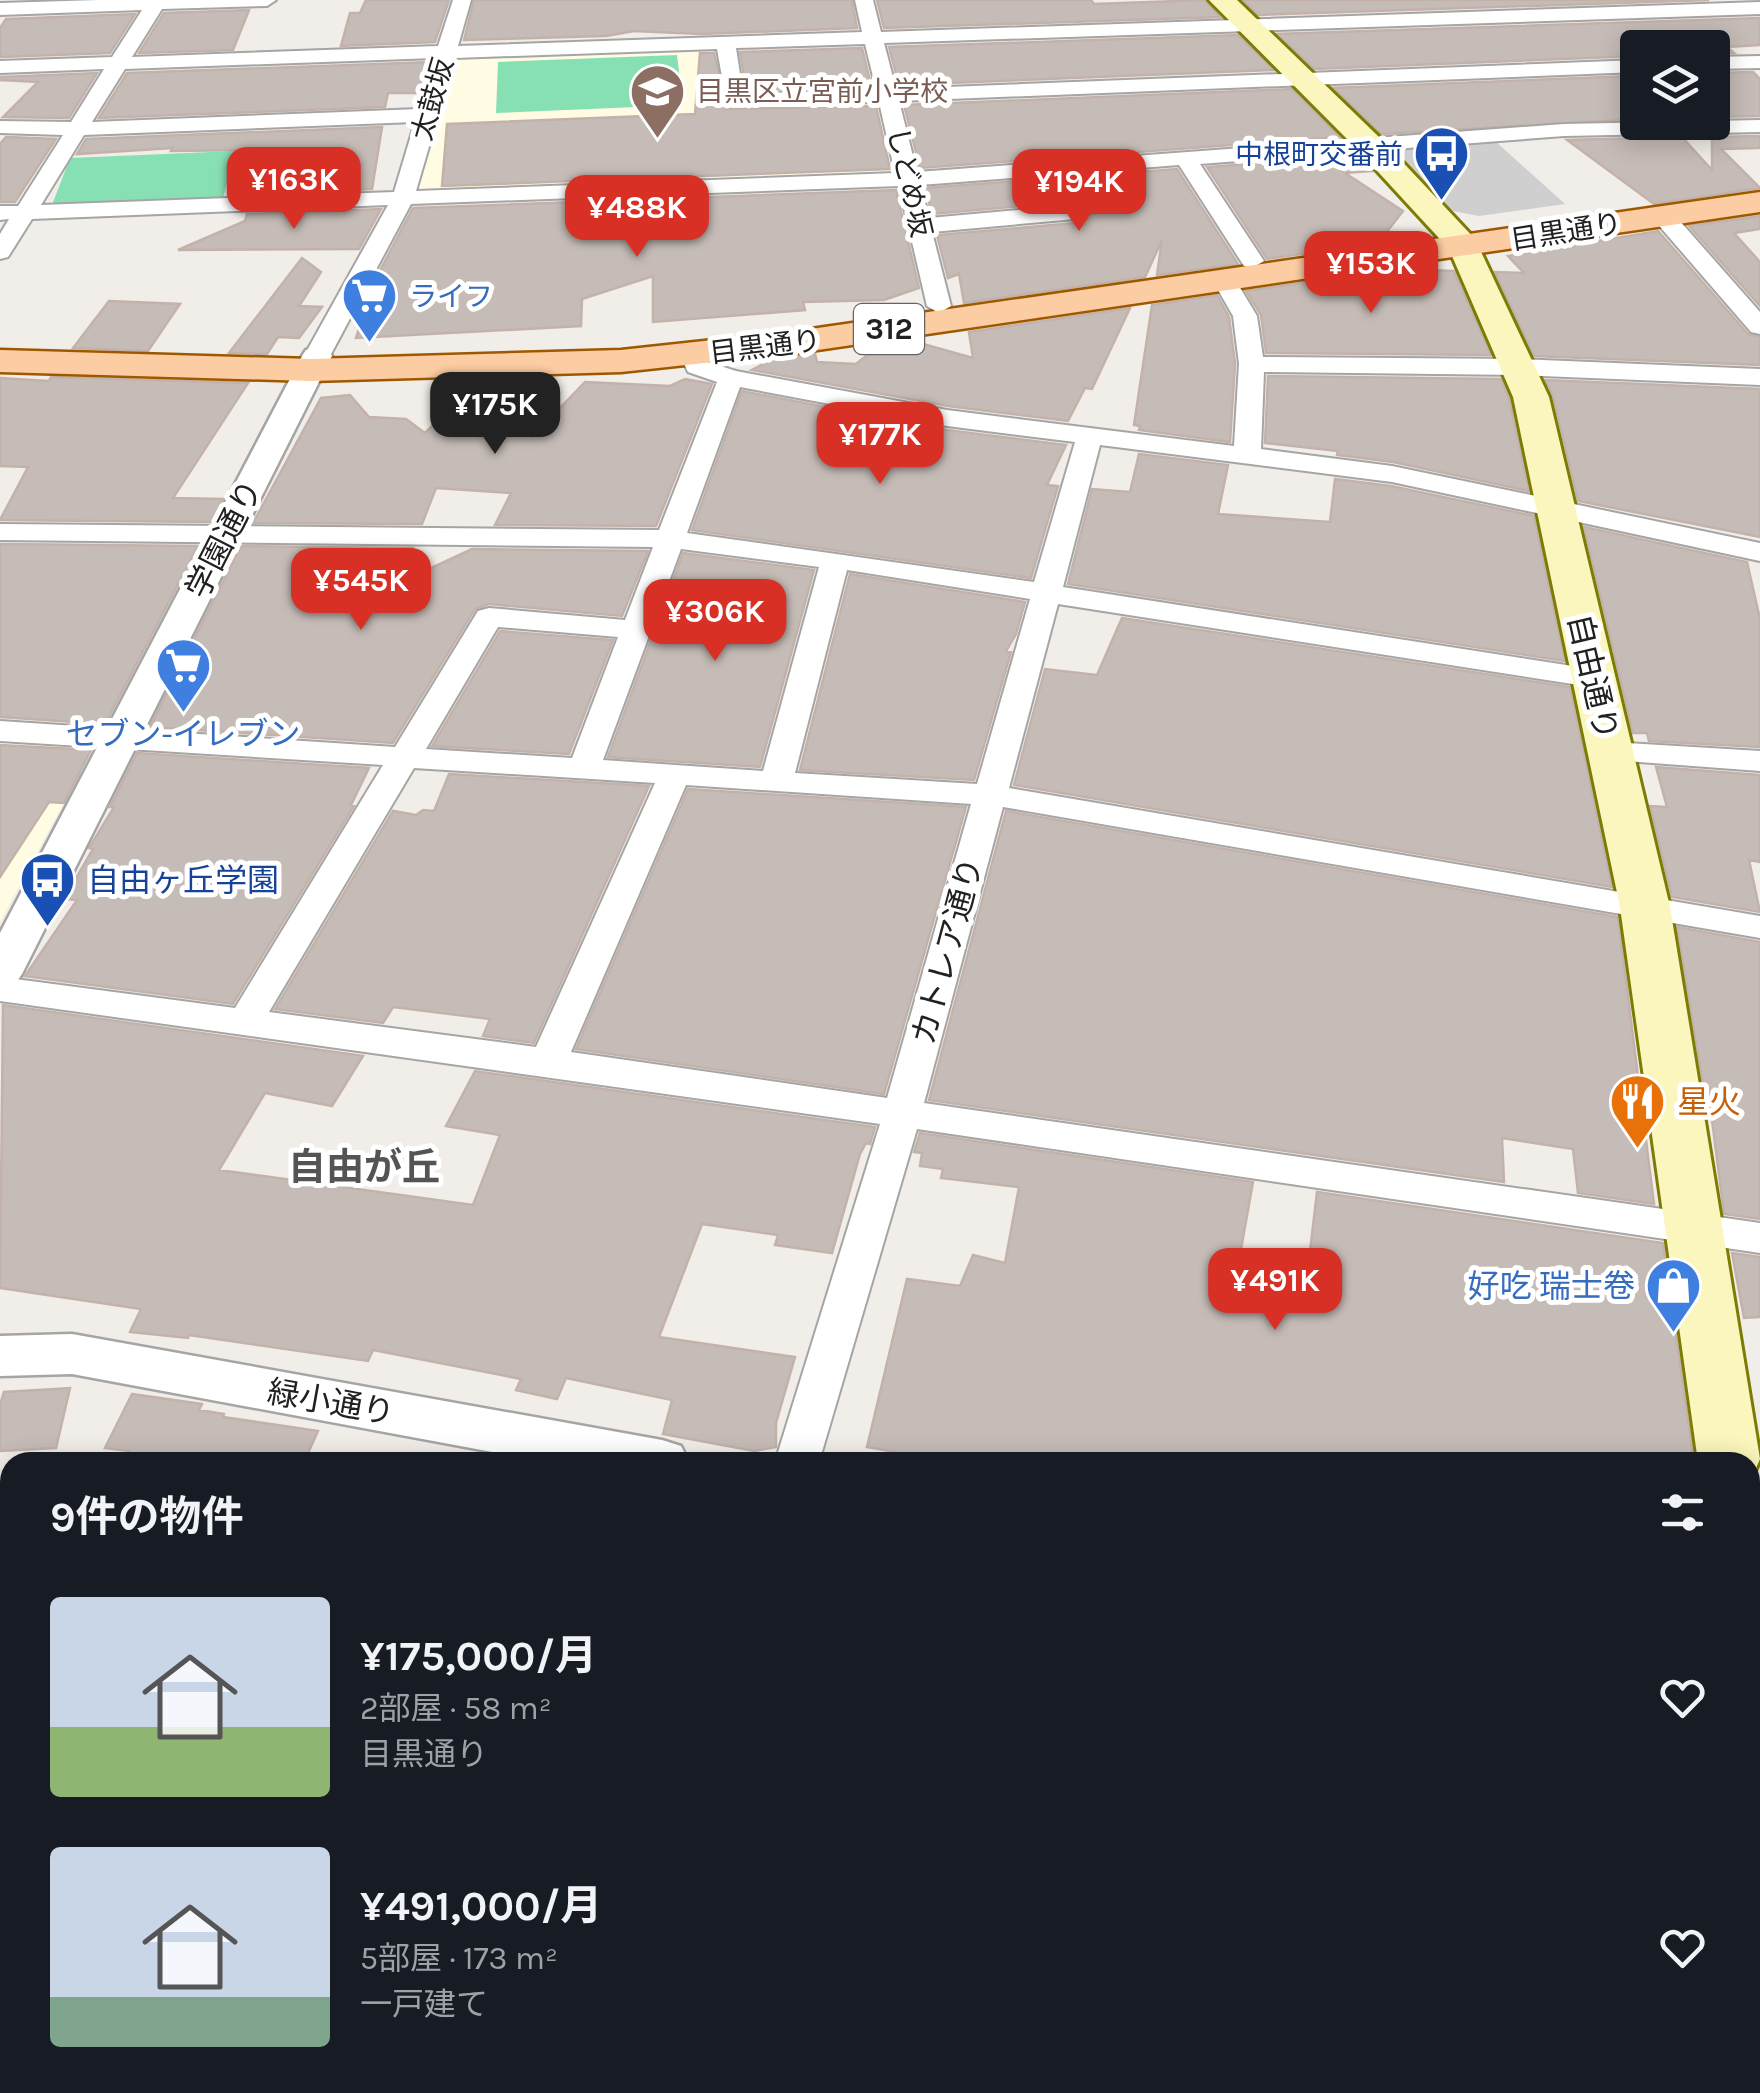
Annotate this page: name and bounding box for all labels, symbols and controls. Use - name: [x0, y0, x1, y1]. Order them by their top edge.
- map controls: [1620, 30, 1730, 140]
- button: layers: [1620, 30, 1730, 140]
- street label: 太鼓坂: [405, 54, 460, 144]
- school or university icon: 目黒区立宮前小学校: [627, 61, 687, 140]
- place label: 目黒区立宮前小学校: [696, 75, 948, 108]
- street label: しどめ坂: [881, 124, 938, 240]
- bus stop icon: 中根町交番前: [1412, 124, 1472, 203]
- place label: 中根町交番前: [1235, 138, 1403, 171]
- pin: ¥163K: [224, 147, 364, 232]
- pin: ¥194K: [1009, 149, 1149, 234]
- text: ¥163K: [249, 161, 339, 198]
- text: ¥194K: [1034, 163, 1124, 200]
- pin: ¥488K: [567, 175, 707, 260]
- text: ¥488K: [587, 189, 687, 226]
- street label: 目黒通り: [1508, 206, 1624, 257]
- pin: ¥153K: [1301, 231, 1441, 316]
- text: ¥153K: [1326, 245, 1416, 282]
- supermarket icon: ライフ: [340, 266, 400, 345]
- place label: ライフ: [409, 280, 493, 313]
- road number: 312: [854, 304, 924, 354]
- street label: 目黒通り: [707, 323, 823, 370]
- pin: ¥175K: [425, 372, 565, 457]
- text: ¥175K: [452, 386, 538, 423]
- pin: ¥177K: [810, 402, 950, 487]
- text: ¥177K: [839, 416, 921, 453]
- street label: 学園通り: [179, 474, 270, 605]
- pin: ¥545K: [291, 548, 431, 633]
- text: ¥545K: [313, 562, 409, 599]
- pin: ¥306K: [645, 579, 785, 664]
- text: ¥306K: [665, 593, 765, 630]
- street label: 自由通り: [1560, 611, 1625, 744]
- supermarket icon: セブン-イレブン: [153, 635, 213, 714]
- place label: セブン-イレブン: [65, 716, 301, 753]
- bus stop icon: 自由ヶ丘学園: [18, 850, 78, 929]
- street label: カトレア通り: [905, 854, 990, 1049]
- place label: 自由ヶ丘学園: [87, 862, 279, 899]
- restaurant icon: 星火: [1608, 1072, 1668, 1151]
- place label: 星火: [1677, 1084, 1741, 1121]
- district label: 自由が丘: [288, 1145, 440, 1190]
- pin: ¥491K: [1205, 1248, 1345, 1333]
- shop icon: 好吃 瑞士卷: [1644, 1256, 1704, 1335]
- text: ¥491K: [1230, 1262, 1320, 1299]
- place label: 好吃 瑞士卷: [1467, 1268, 1635, 1305]
- street label: 緑小通り: [265, 1373, 397, 1432]
- icon: filters: [1655, 1485, 1710, 1540]
- text: 9件の物件: [50, 1492, 244, 1542]
- text: ¥175,000/月: [360, 1631, 597, 1681]
- icon: home: [130, 1637, 250, 1757]
- icon: heart: [1655, 1670, 1710, 1725]
- text: 2部屋 · 58 m²: [360, 1690, 552, 1727]
- text: 目黒通り: [360, 1736, 488, 1773]
- text: ¥491,000/月: [360, 1881, 602, 1931]
- icon: home: [130, 1887, 250, 2007]
- icon: heart: [1655, 1920, 1710, 1975]
- text: 5部屋 · 173 m²: [360, 1940, 558, 1977]
- text: 一戸建て: [360, 1986, 488, 2023]

